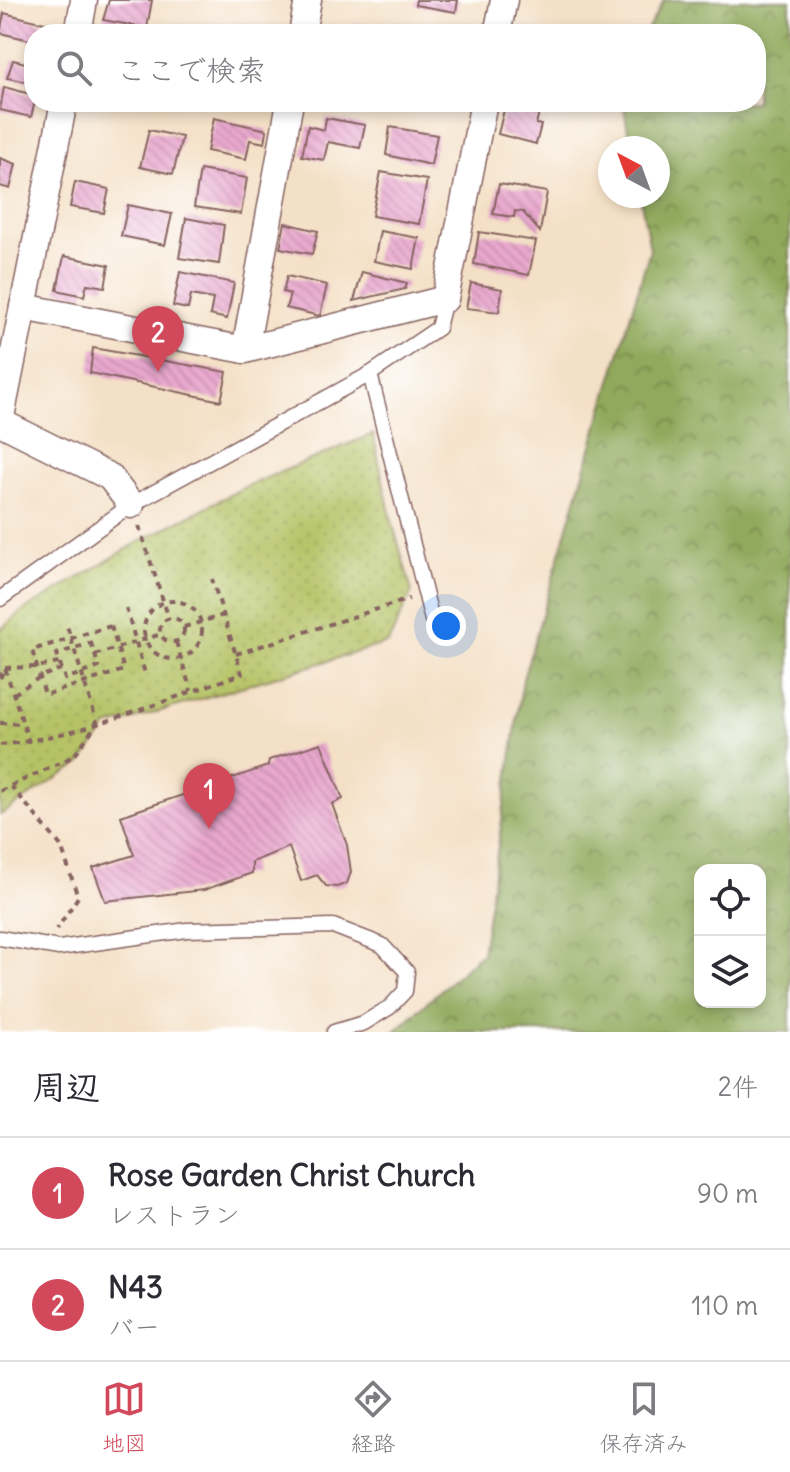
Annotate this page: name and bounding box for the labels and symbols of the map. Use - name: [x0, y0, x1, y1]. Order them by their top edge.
- north arrow: [598, 136, 670, 208]
- pin: 2: [132, 306, 184, 372]
- your location: [426, 606, 466, 646]
- pin: 1: [183, 763, 235, 829]

